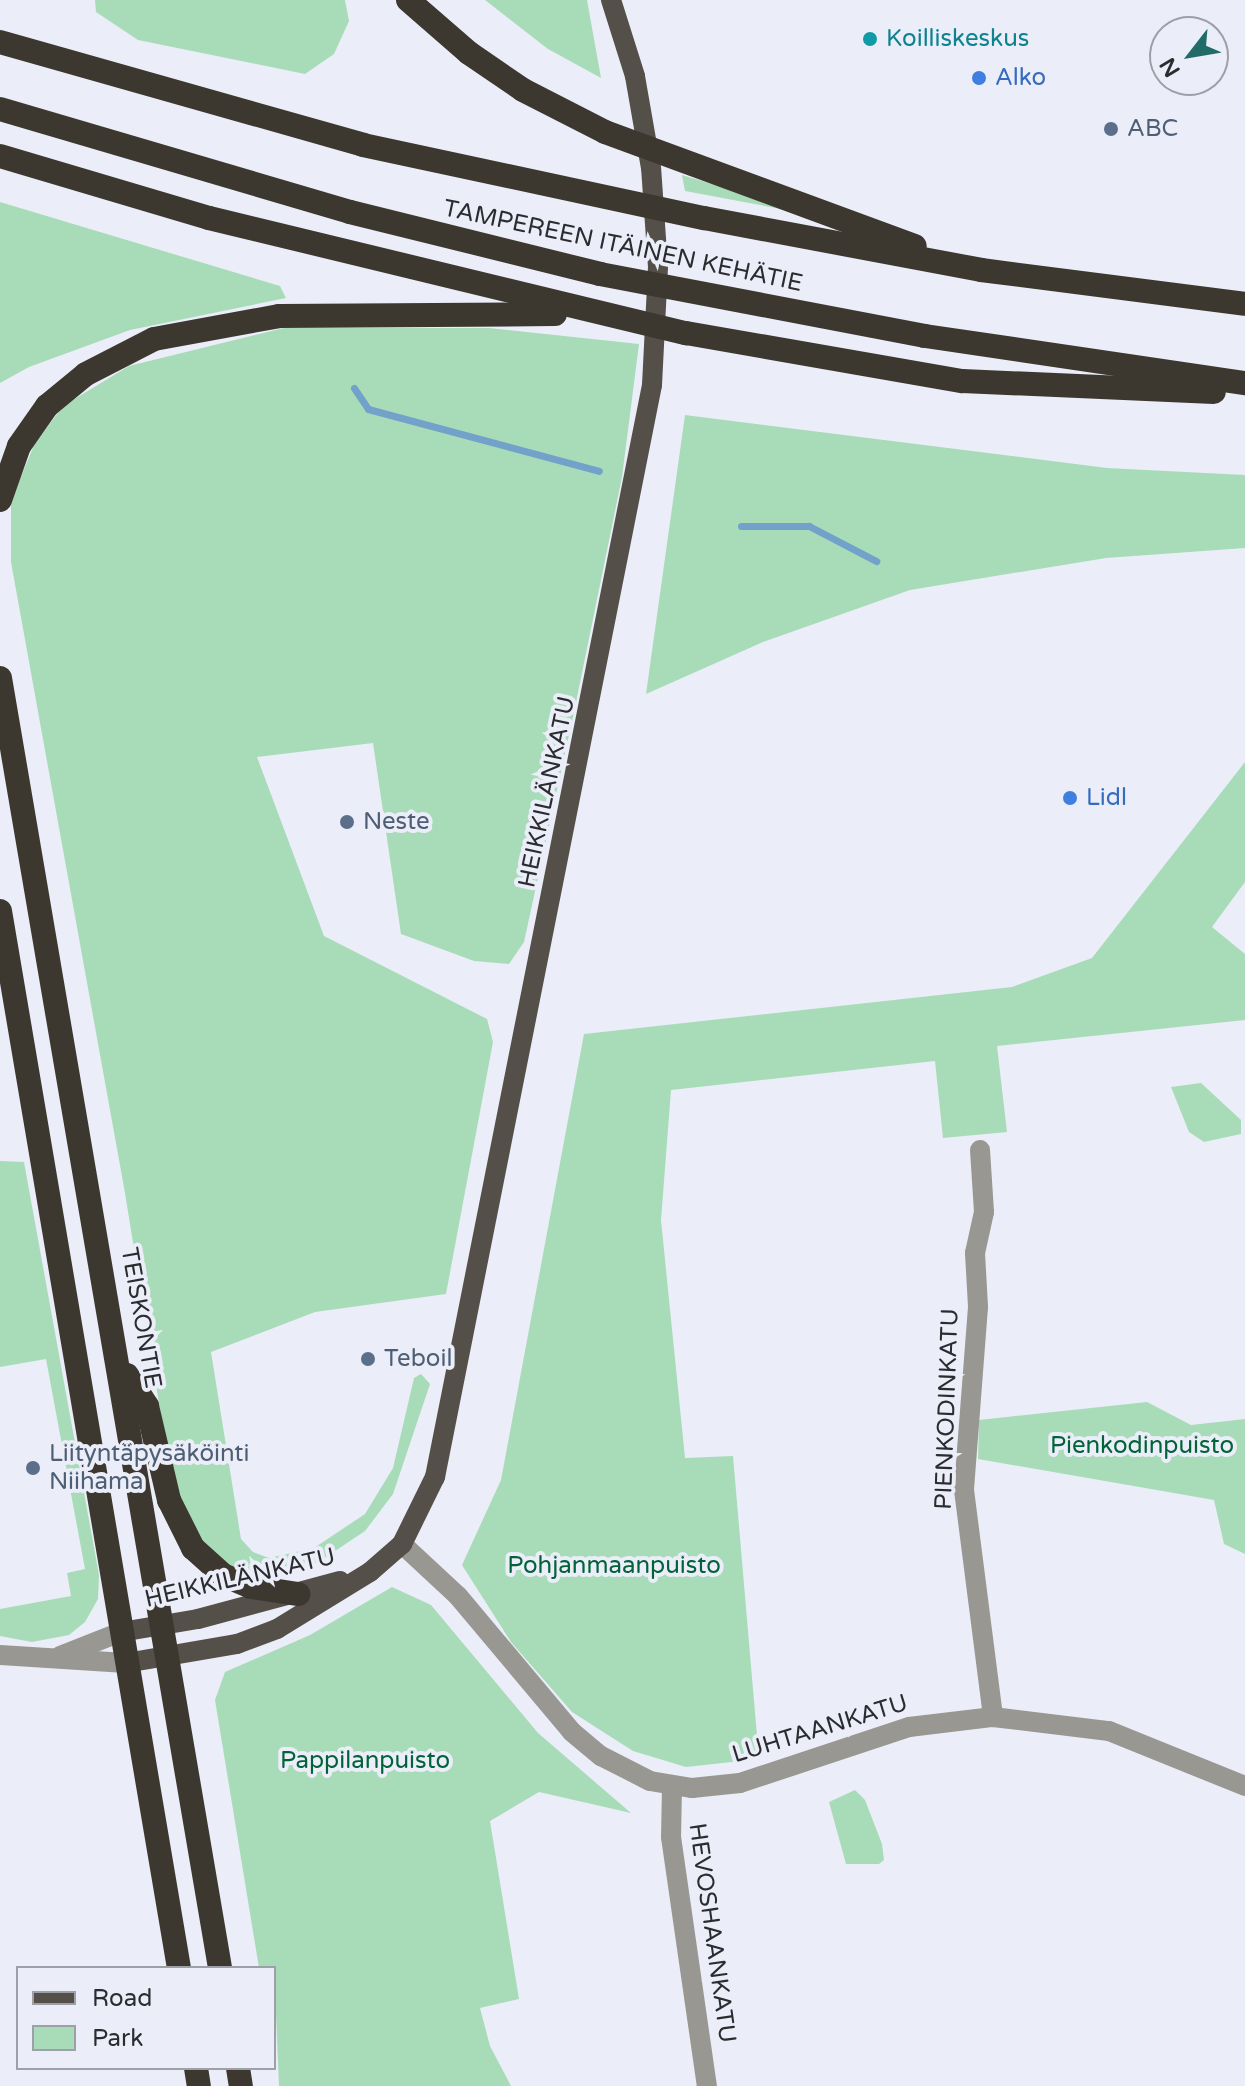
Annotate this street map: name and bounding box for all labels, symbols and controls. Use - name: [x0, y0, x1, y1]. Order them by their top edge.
- north arrow: [1149, 16, 1229, 96]
- place label: Koilliskeskus: [886, 25, 1029, 53]
- marker: Koilliskeskus: [861, 30, 879, 48]
- text: N: [1154, 53, 1186, 82]
- place label: Alko: [995, 64, 1046, 92]
- marker: Alko: [970, 69, 988, 87]
- place label: ABC: [1127, 115, 1178, 143]
- marker: ABC: [1102, 120, 1120, 138]
- street label: TAMPEREEN ITÄINEN KEHÄTIE: [441, 194, 805, 298]
- street label: HEIKKILÄNKATU: [513, 694, 581, 890]
- place label: Lidl: [1086, 784, 1127, 812]
- marker: Lidl: [1061, 789, 1079, 807]
- place label: Neste: [363, 808, 430, 836]
- marker: Neste: [338, 813, 356, 831]
- street label: TEISKONTIE: [114, 1245, 168, 1391]
- street label: PIENKODINKATU: [929, 1308, 965, 1510]
- place label: Teboil: [384, 1345, 452, 1373]
- marker: Teboil: [359, 1350, 377, 1368]
- park label: Pienkodinpuisto: [1050, 1432, 1234, 1460]
- place label: Liityntäpysäköinti Niihama: [49, 1440, 249, 1496]
- marker: Liityntäpysäköinti Niihama: [24, 1459, 42, 1477]
- street label: HEIKKILÄNKATU: [142, 1542, 338, 1614]
- park label: Pohjanmaanpuisto: [507, 1552, 721, 1580]
- street label: LUHTAANKATU: [729, 1689, 911, 1769]
- park label: Pappilanpuisto: [280, 1747, 450, 1775]
- street label: HEVOSHAANKATU: [682, 1821, 742, 2045]
- legend: [16, 1966, 276, 2070]
- text: Road: [92, 1984, 152, 2013]
- text: Park: [92, 2024, 143, 2053]

